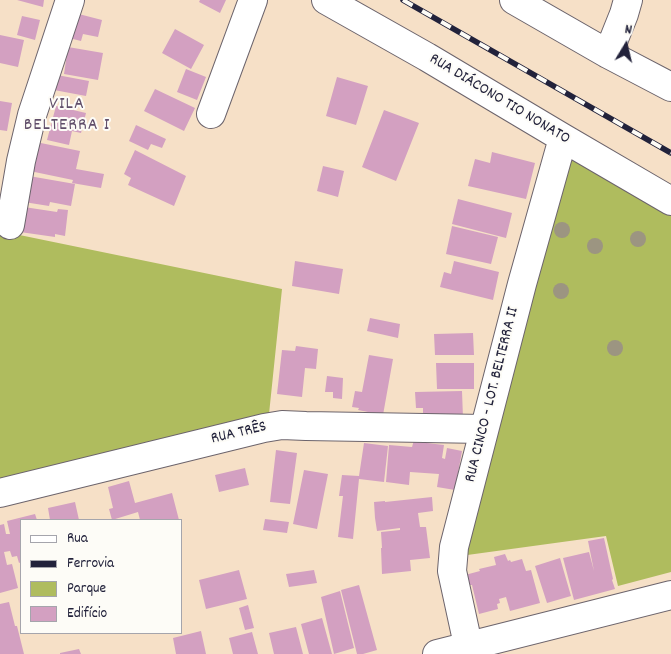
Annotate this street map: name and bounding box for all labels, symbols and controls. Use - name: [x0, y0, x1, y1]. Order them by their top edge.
- north arrow: [601, 20, 651, 70]
- text: N: [623, 20, 633, 41]
- street label: RUA DIÁCONO TIO NONATO: [425, 50, 573, 150]
- district label: VILA BELTERRA I: [23, 95, 111, 138]
- street label: RUA CINCO - LOT. BELTERRA II: [462, 305, 524, 485]
- street label: RUA TRÊS: [209, 418, 269, 450]
- legend: [20, 519, 182, 634]
- text: Rua: [67, 528, 88, 550]
- text: Ferrovia: [67, 553, 114, 575]
- text: Parque: [67, 578, 106, 600]
- text: Edifício: [67, 603, 107, 625]

